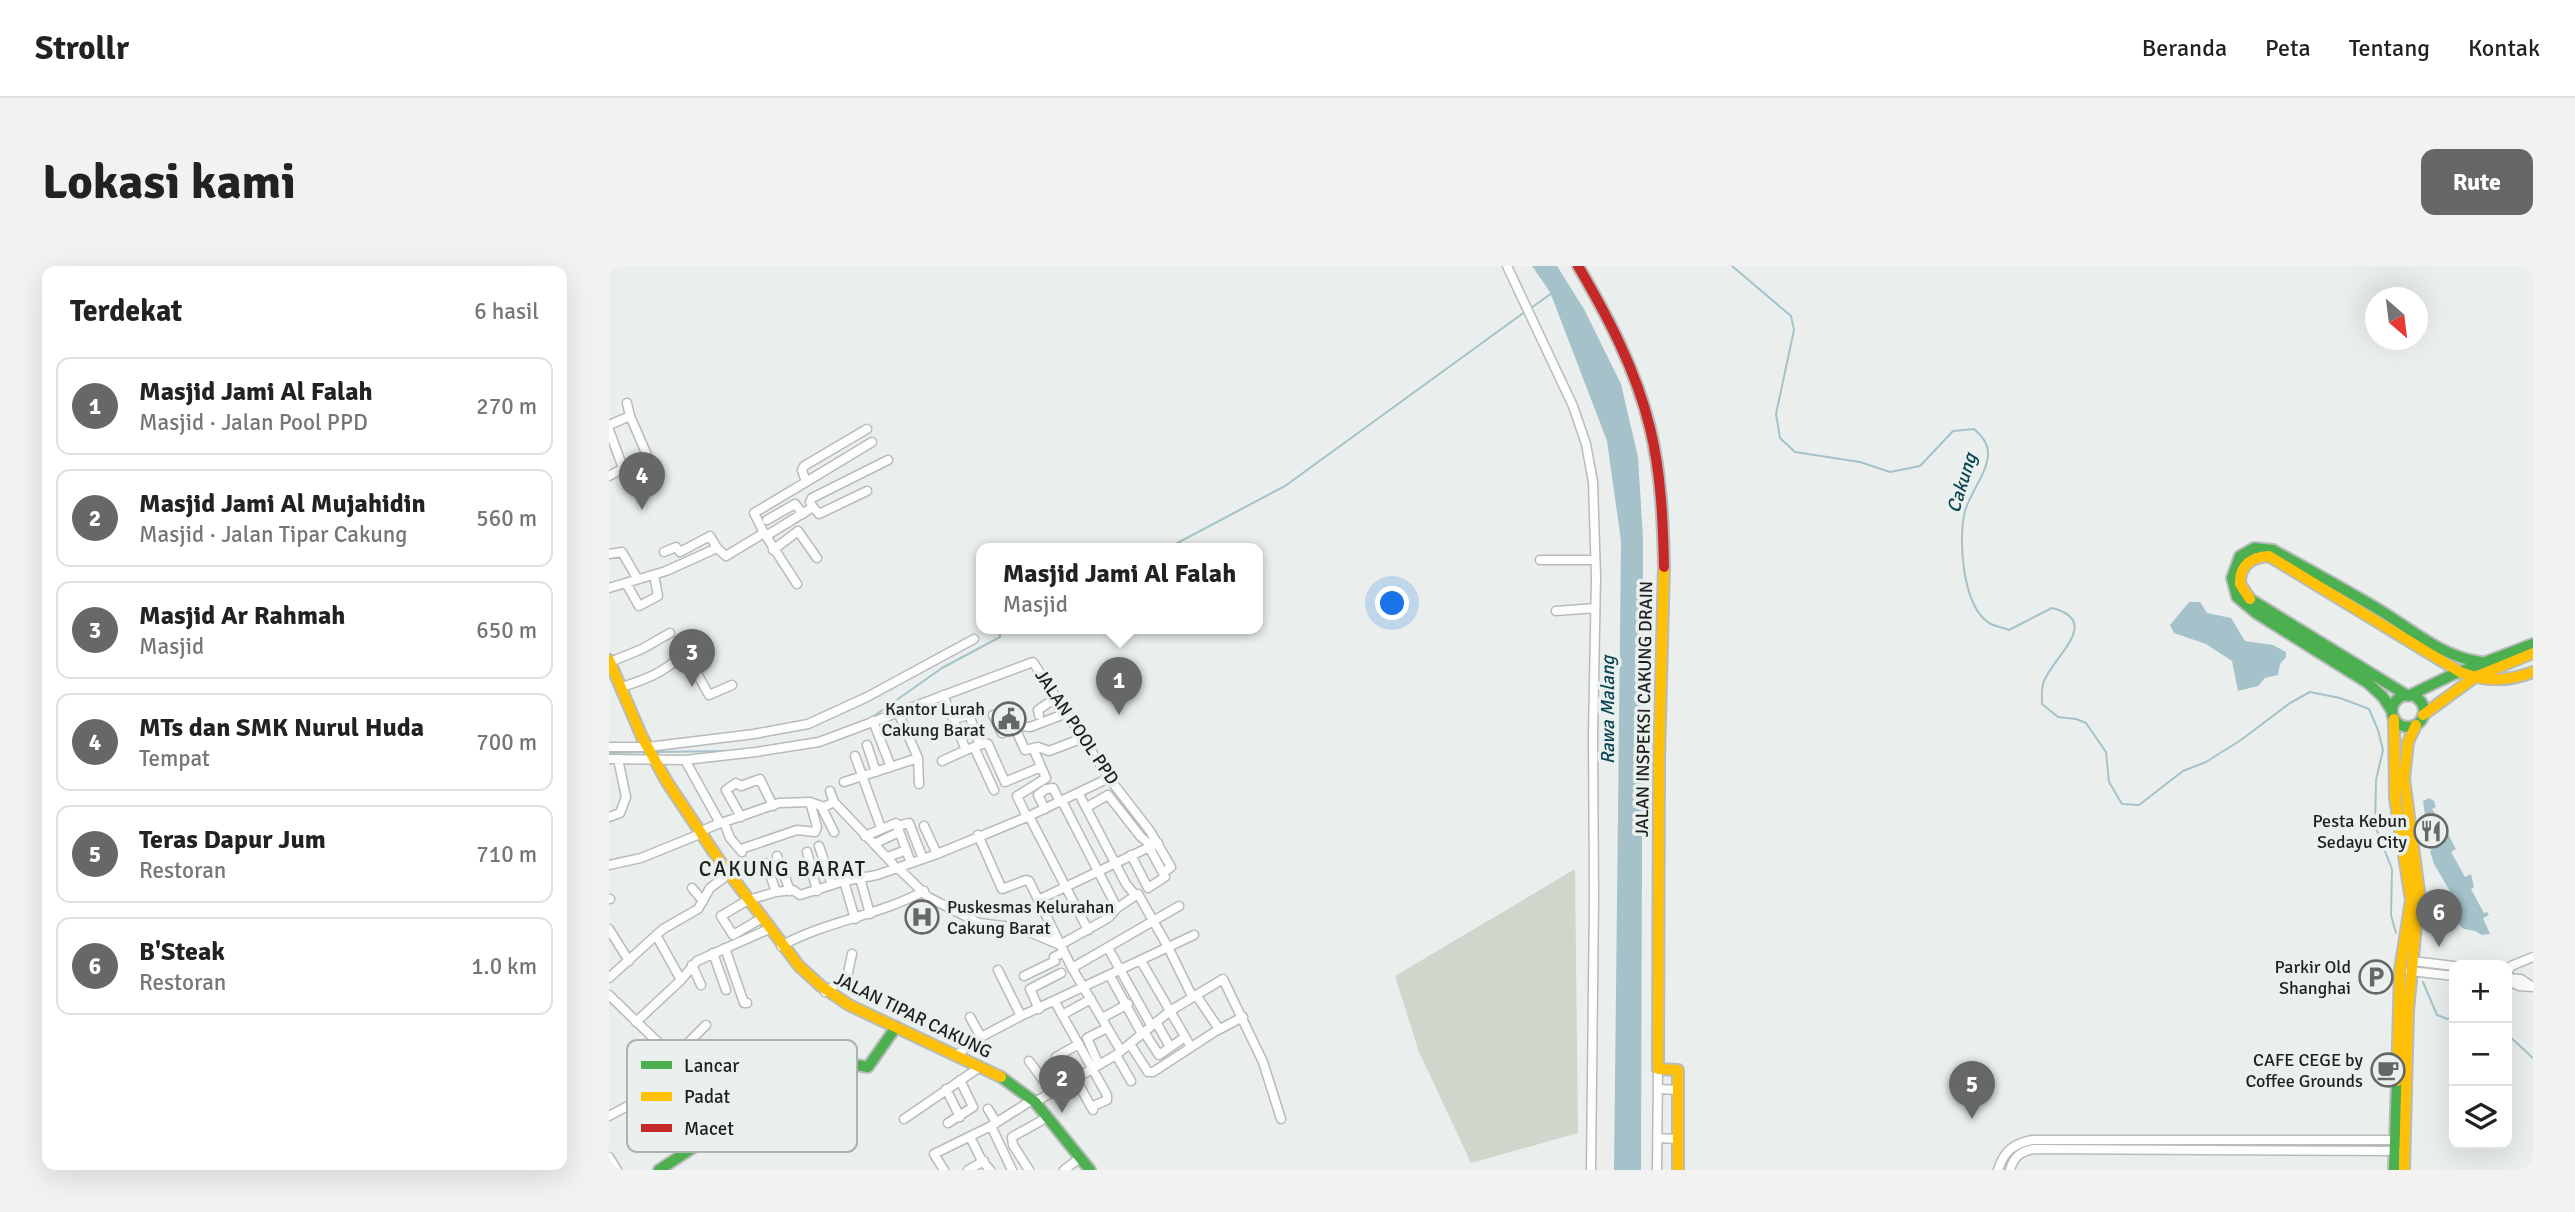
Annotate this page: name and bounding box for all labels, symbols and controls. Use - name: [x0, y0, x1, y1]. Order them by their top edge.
- text: Strollr: [35, 28, 129, 69]
- text: Beranda: [2142, 33, 2227, 63]
- text: Peta: [2265, 33, 2311, 63]
- text: Tentang: [2349, 33, 2430, 63]
- text: Kontak: [2468, 33, 2540, 63]
- button: Rute: [2421, 149, 2533, 215]
- text: Lokasi kami: [42, 152, 296, 212]
- north arrow: [2365, 287, 2428, 350]
- text: Terdekat: [70, 293, 182, 330]
- text: 6 hasil: [474, 297, 539, 326]
- text: Masjid Jami Al Falah: [139, 376, 373, 408]
- text: 1: [89, 392, 101, 421]
- text: 270 m: [476, 392, 537, 421]
- text: Masjid · Jalan Pool PPD: [139, 408, 368, 437]
- water label: Cakung: [1942, 448, 1983, 516]
- pin: 4: [619, 452, 665, 510]
- text: Masjid Jami Al Mujahidin: [139, 488, 426, 520]
- text: 2: [89, 504, 101, 533]
- text: 560 m: [476, 504, 537, 533]
- text: Masjid · Jalan Tipar Cakung: [139, 520, 407, 549]
- popup: [976, 543, 1263, 634]
- text: Masjid Jami Al Falah: [1003, 558, 1236, 590]
- street label: JALAN INSPEKSI CAKUNG DRAIN: [1631, 581, 1657, 837]
- your location: [1375, 586, 1409, 620]
- text: Masjid: [1003, 590, 1068, 619]
- text: Masjid Ar Rahmah: [139, 600, 345, 632]
- text: 3: [89, 616, 101, 645]
- text: 650 m: [476, 616, 537, 645]
- pin: 3: [669, 629, 715, 687]
- text: Masjid: [139, 632, 204, 661]
- water label: Rawa Malang: [1596, 654, 1620, 764]
- pin: 1: [1096, 657, 1142, 715]
- street label: JALAN POOL PPD: [1030, 665, 1124, 789]
- place label: Kantor Lurah Cakung Barat: [882, 698, 985, 741]
- public building icon: Kantor Lurah Cakung Barat: [990, 700, 1028, 738]
- text: MTs dan SMK Nurul Huda: [139, 712, 424, 744]
- text: 4: [89, 728, 101, 757]
- text: 700 m: [476, 728, 537, 757]
- text: Tempat: [139, 744, 210, 773]
- place label: Pesta Kebun Sedayu City: [2312, 810, 2408, 853]
- restaurant icon: Pesta Kebun Sedayu City: [2412, 812, 2450, 850]
- text: Teras Dapur Jum: [139, 824, 326, 856]
- text: 5: [89, 840, 101, 869]
- text: 710 m: [476, 840, 537, 869]
- text: Restoran: [139, 856, 226, 885]
- district label: CAKUNG BARAT: [699, 856, 867, 882]
- pin: 6: [2416, 889, 2462, 947]
- place label: Puskesmas Kelurahan Cakung Barat: [947, 896, 1114, 939]
- hospital icon: Puskesmas Kelurahan Cakung Barat: [903, 898, 941, 936]
- text: B'Steak: [139, 936, 225, 968]
- text: 6: [89, 952, 101, 981]
- text: 1.0 km: [471, 952, 537, 981]
- place label: Parkir Old Shanghai: [2274, 956, 2351, 999]
- parking icon: Parkir Old Shanghai: [2357, 958, 2395, 996]
- map controls: [2449, 960, 2512, 1149]
- button: +: [2449, 960, 2512, 1023]
- street label: JALAN TIPAR CAKUNG: [831, 967, 995, 1063]
- text: Restoran: [139, 968, 226, 997]
- button: −: [2449, 1023, 2512, 1086]
- legend: [627, 1040, 857, 1152]
- place label: CAFE CEGE by Coffee Grounds: [2245, 1049, 2364, 1092]
- cafe icon: CAFE CEGE by Coffee Grounds: [2369, 1051, 2407, 1089]
- text: Lancar: [684, 1054, 739, 1078]
- pin: 2: [1039, 1055, 1085, 1113]
- pin: 5: [1949, 1061, 1995, 1119]
- text: Padat: [684, 1085, 730, 1109]
- button: layers: [2449, 1086, 2512, 1149]
- text: Macet: [684, 1117, 734, 1141]

